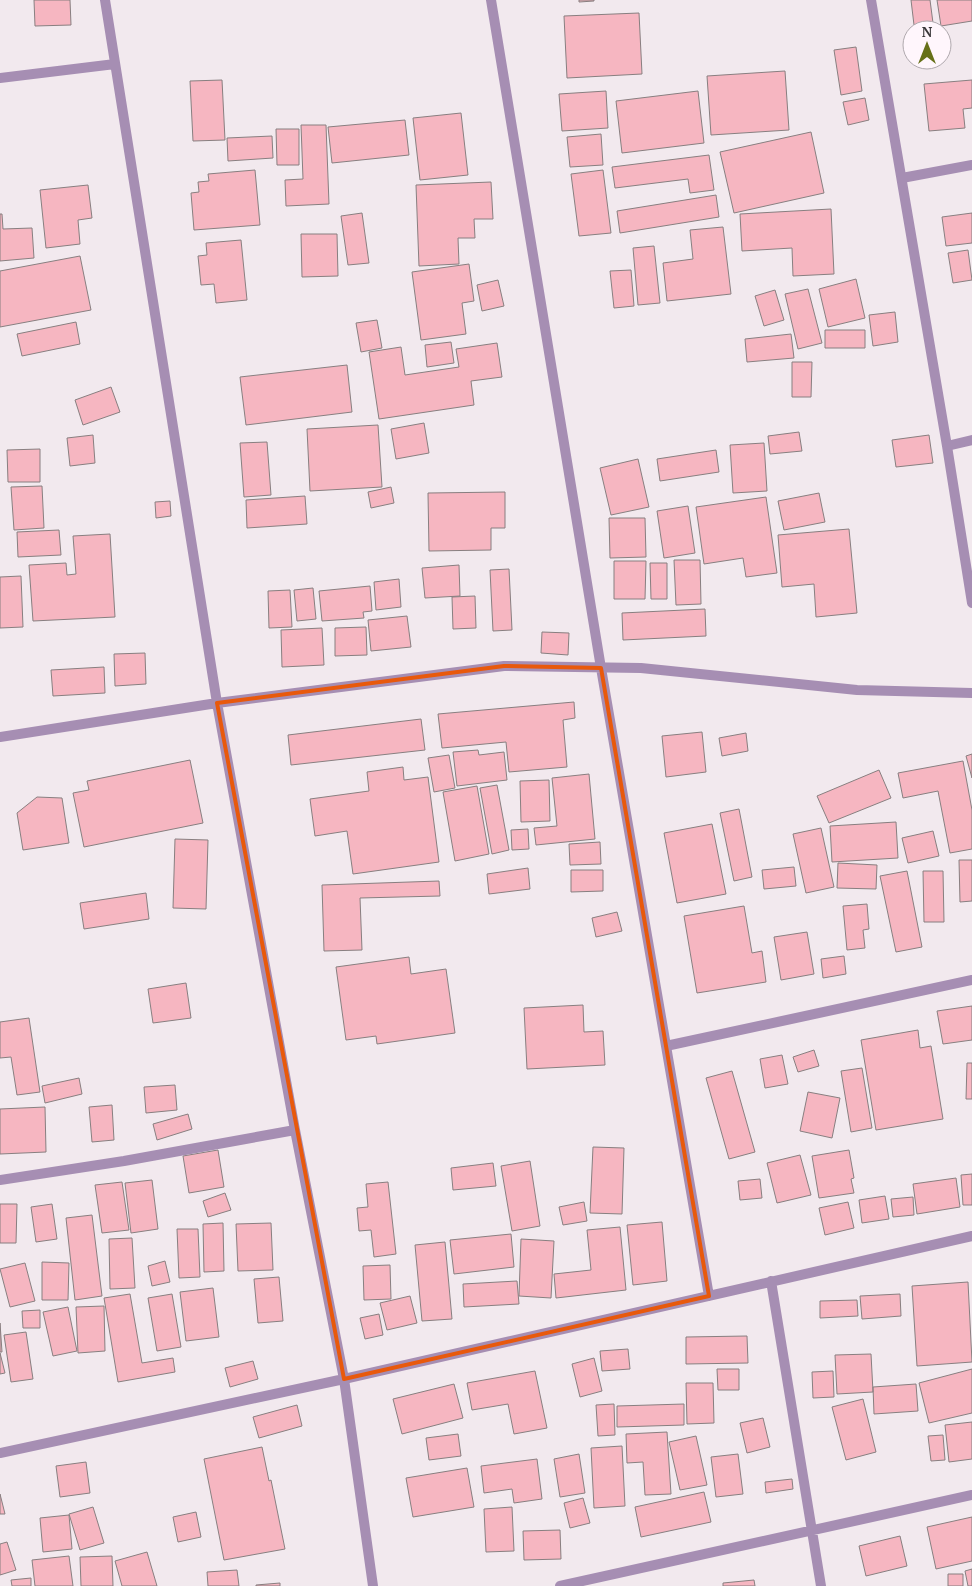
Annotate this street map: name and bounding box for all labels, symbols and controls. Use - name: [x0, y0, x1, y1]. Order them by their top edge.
- north arrow: [902, 20, 952, 70]
- text: N: [922, 22, 933, 41]

